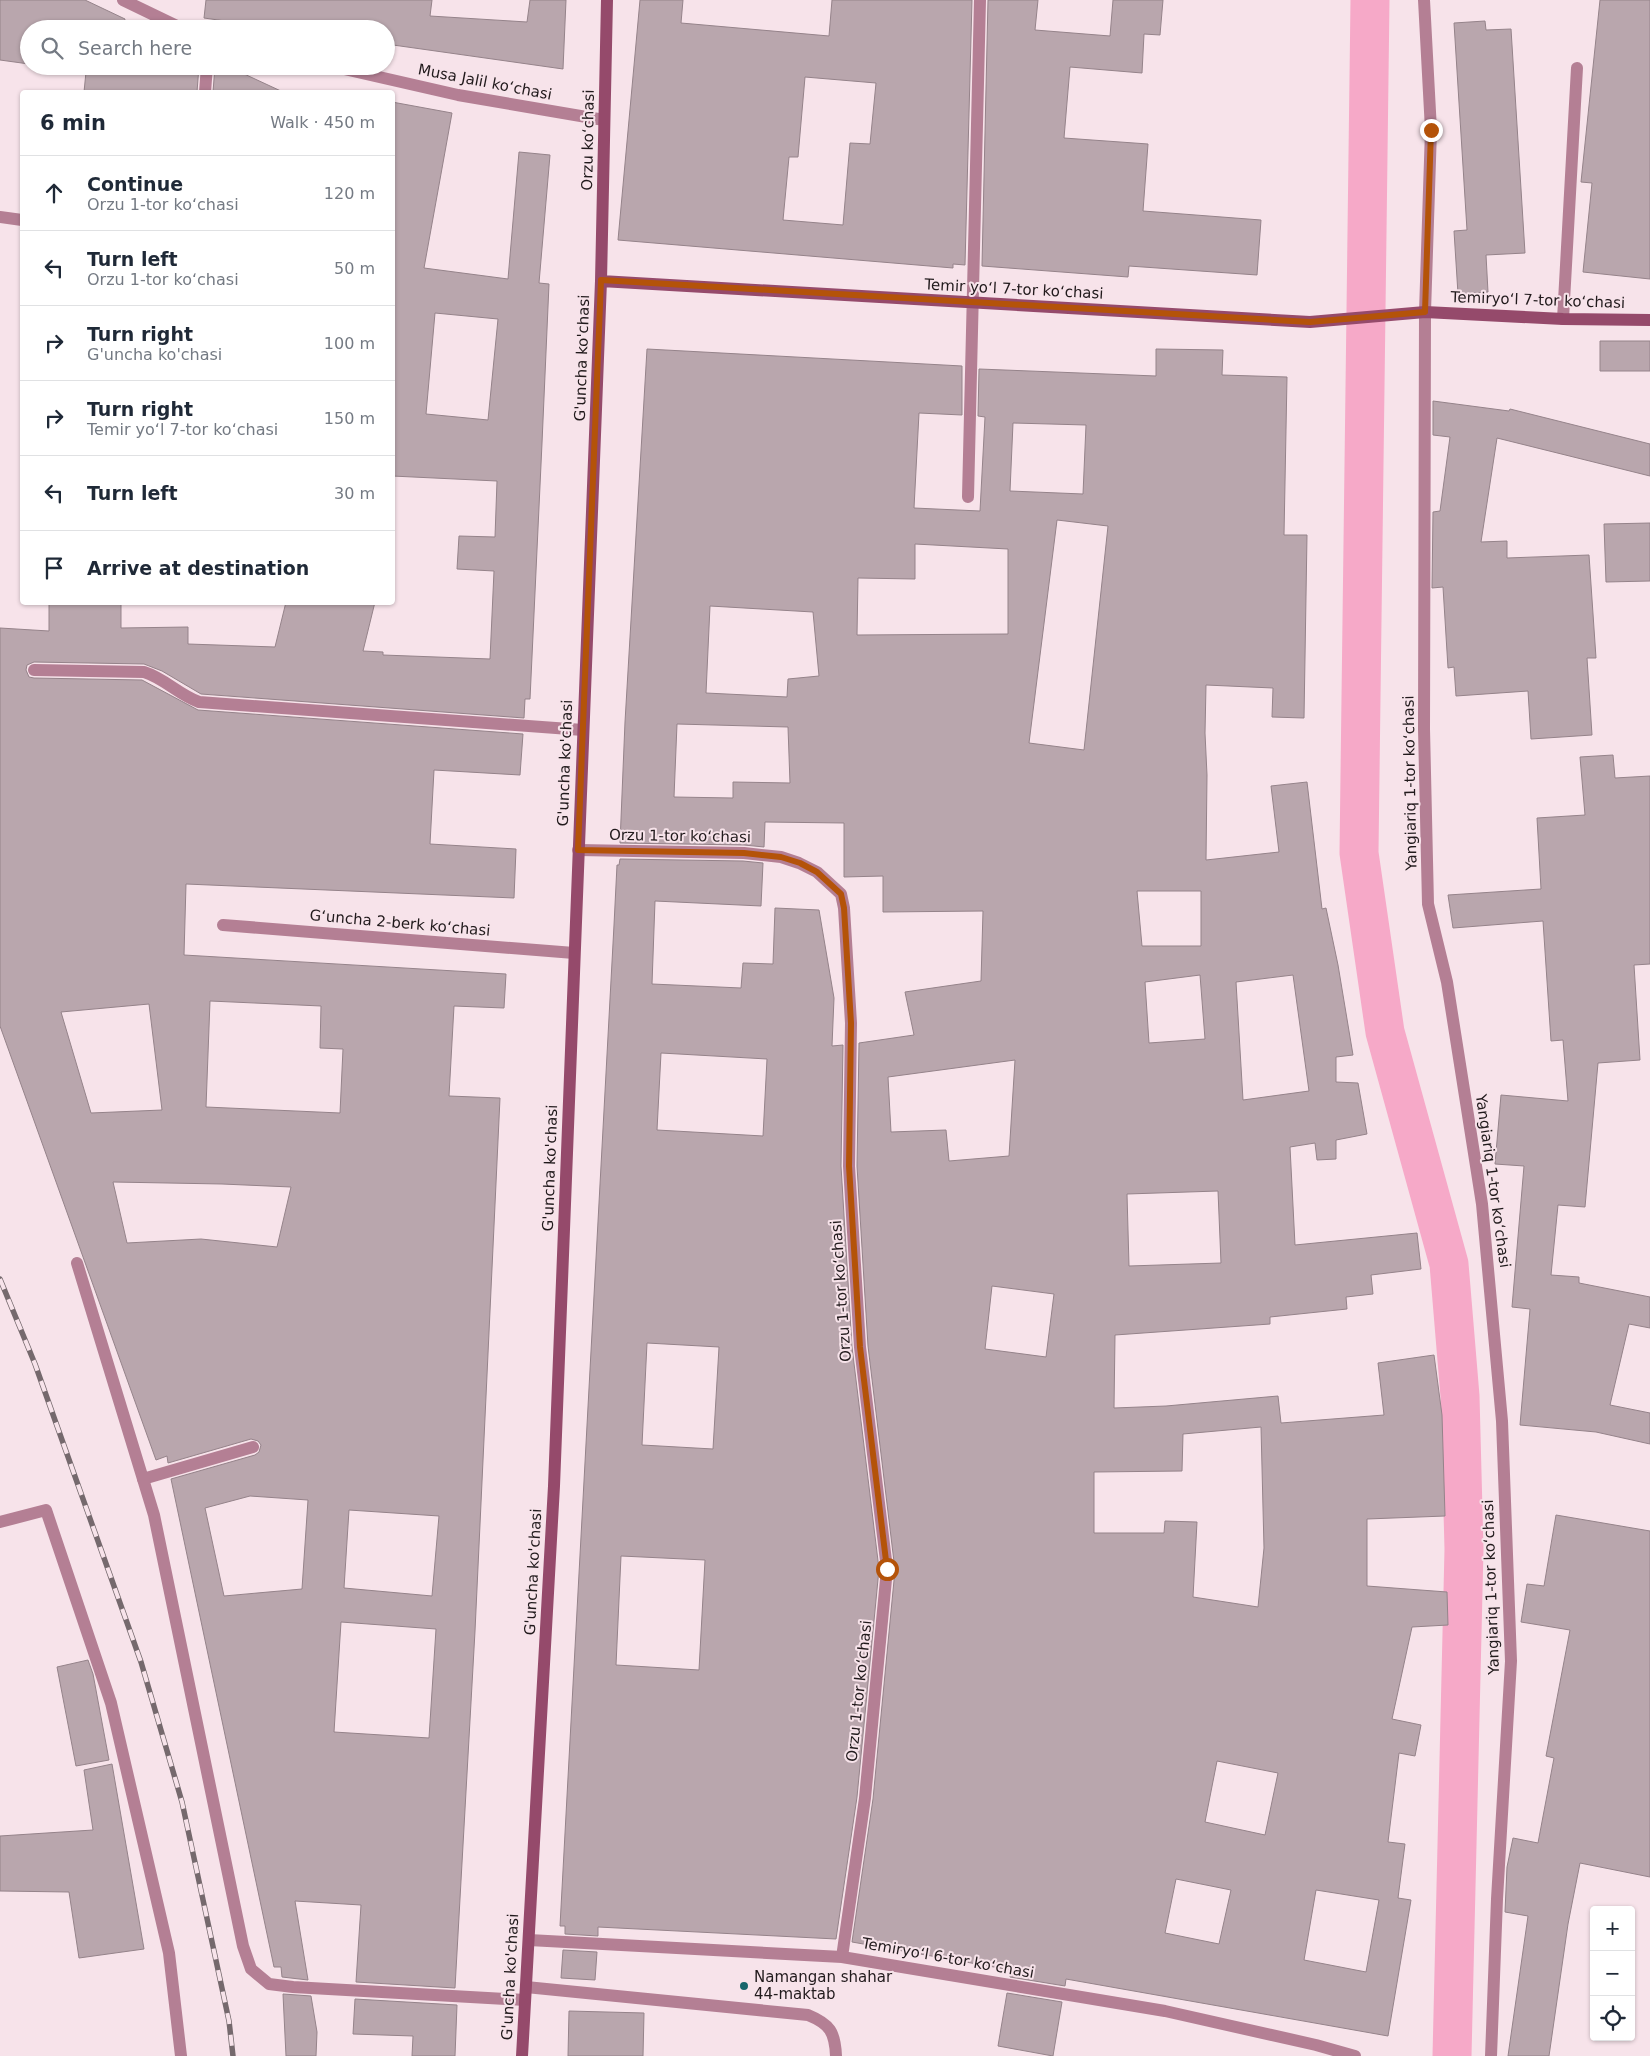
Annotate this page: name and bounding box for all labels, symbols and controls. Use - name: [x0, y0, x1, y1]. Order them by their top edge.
- search box: [20, 20, 395, 75]
- icon: search: [38, 34, 66, 62]
- text: Search here: [78, 37, 192, 59]
- street label: Musa Jalil koʻchasi: [416, 60, 554, 104]
- street label: Orzu koʻchasi: [578, 89, 598, 191]
- text: 6 min: [40, 111, 106, 135]
- text: Walk · 450 m: [270, 113, 375, 132]
- route end: [1420, 119, 1443, 142]
- text: Continue: [87, 173, 183, 195]
- icon: ahead: [40, 179, 68, 207]
- text: 120 m: [324, 184, 375, 203]
- text: Orzu 1-tor koʻchasi: [87, 195, 239, 214]
- text: Turn left: [87, 248, 178, 270]
- icon: left: [40, 254, 68, 282]
- text: 50 m: [334, 259, 375, 278]
- text: Orzu 1-tor koʻchasi: [87, 270, 239, 289]
- street label: Temir yoʻl 7-tor koʻchasi: [923, 275, 1104, 303]
- street label: Temiryoʻl 7-tor koʻchasi: [1449, 288, 1626, 312]
- street label: G'uncha ko'chasi: [571, 294, 593, 422]
- text: Turn right: [87, 323, 193, 345]
- icon: right: [40, 329, 68, 357]
- text: 100 m: [324, 334, 375, 353]
- text: G'uncha ko'chasi: [87, 345, 222, 364]
- text: Turn right: [87, 398, 193, 420]
- icon: right: [40, 404, 68, 432]
- text: 150 m: [324, 409, 375, 428]
- text: Temir yoʻl 7-tor koʻchasi: [87, 420, 278, 439]
- icon: left: [40, 479, 68, 507]
- text: Turn left: [87, 482, 178, 504]
- text: 30 m: [334, 484, 375, 503]
- icon: arrive: [40, 554, 68, 582]
- text: Arrive at destination: [87, 557, 309, 579]
- street label: Yangiariq 1-tor koʻchasi: [1399, 695, 1421, 872]
- street label: G'uncha ko'chasi: [554, 699, 576, 827]
- street label: Orzu 1-tor koʻchasi: [609, 826, 751, 846]
- street label: Gʻuncha 2-berk koʻchasi: [309, 906, 491, 940]
- street label: Yangiariq 1-tor koʻchasi: [1472, 1092, 1514, 1269]
- street label: G'uncha ko'chasi: [539, 1104, 561, 1232]
- street label: Orzu 1-tor koʻchasi: [827, 1219, 855, 1363]
- street label: Yangiariq 1-tor koʻchasi: [1479, 1499, 1503, 1676]
- street label: G'uncha ko'chasi: [521, 1508, 545, 1636]
- route start: [876, 1558, 899, 1581]
- street label: Orzu 1-tor koʻchasi: [843, 1619, 875, 1763]
- map controls: [1590, 1906, 1635, 2041]
- button: +: [1590, 1906, 1635, 1951]
- street label: G'uncha ko'chasi: [498, 1913, 522, 2041]
- street label: Temiryoʻl 6-tor koʻchasi: [860, 1934, 1036, 1982]
- button: −: [1590, 1951, 1635, 1996]
- place label: Namangan shahar 44-maktab: [754, 1968, 893, 2003]
- marker: Namangan shahar 44-maktab: [738, 1980, 750, 1992]
- button: locate: [1590, 1996, 1635, 2041]

